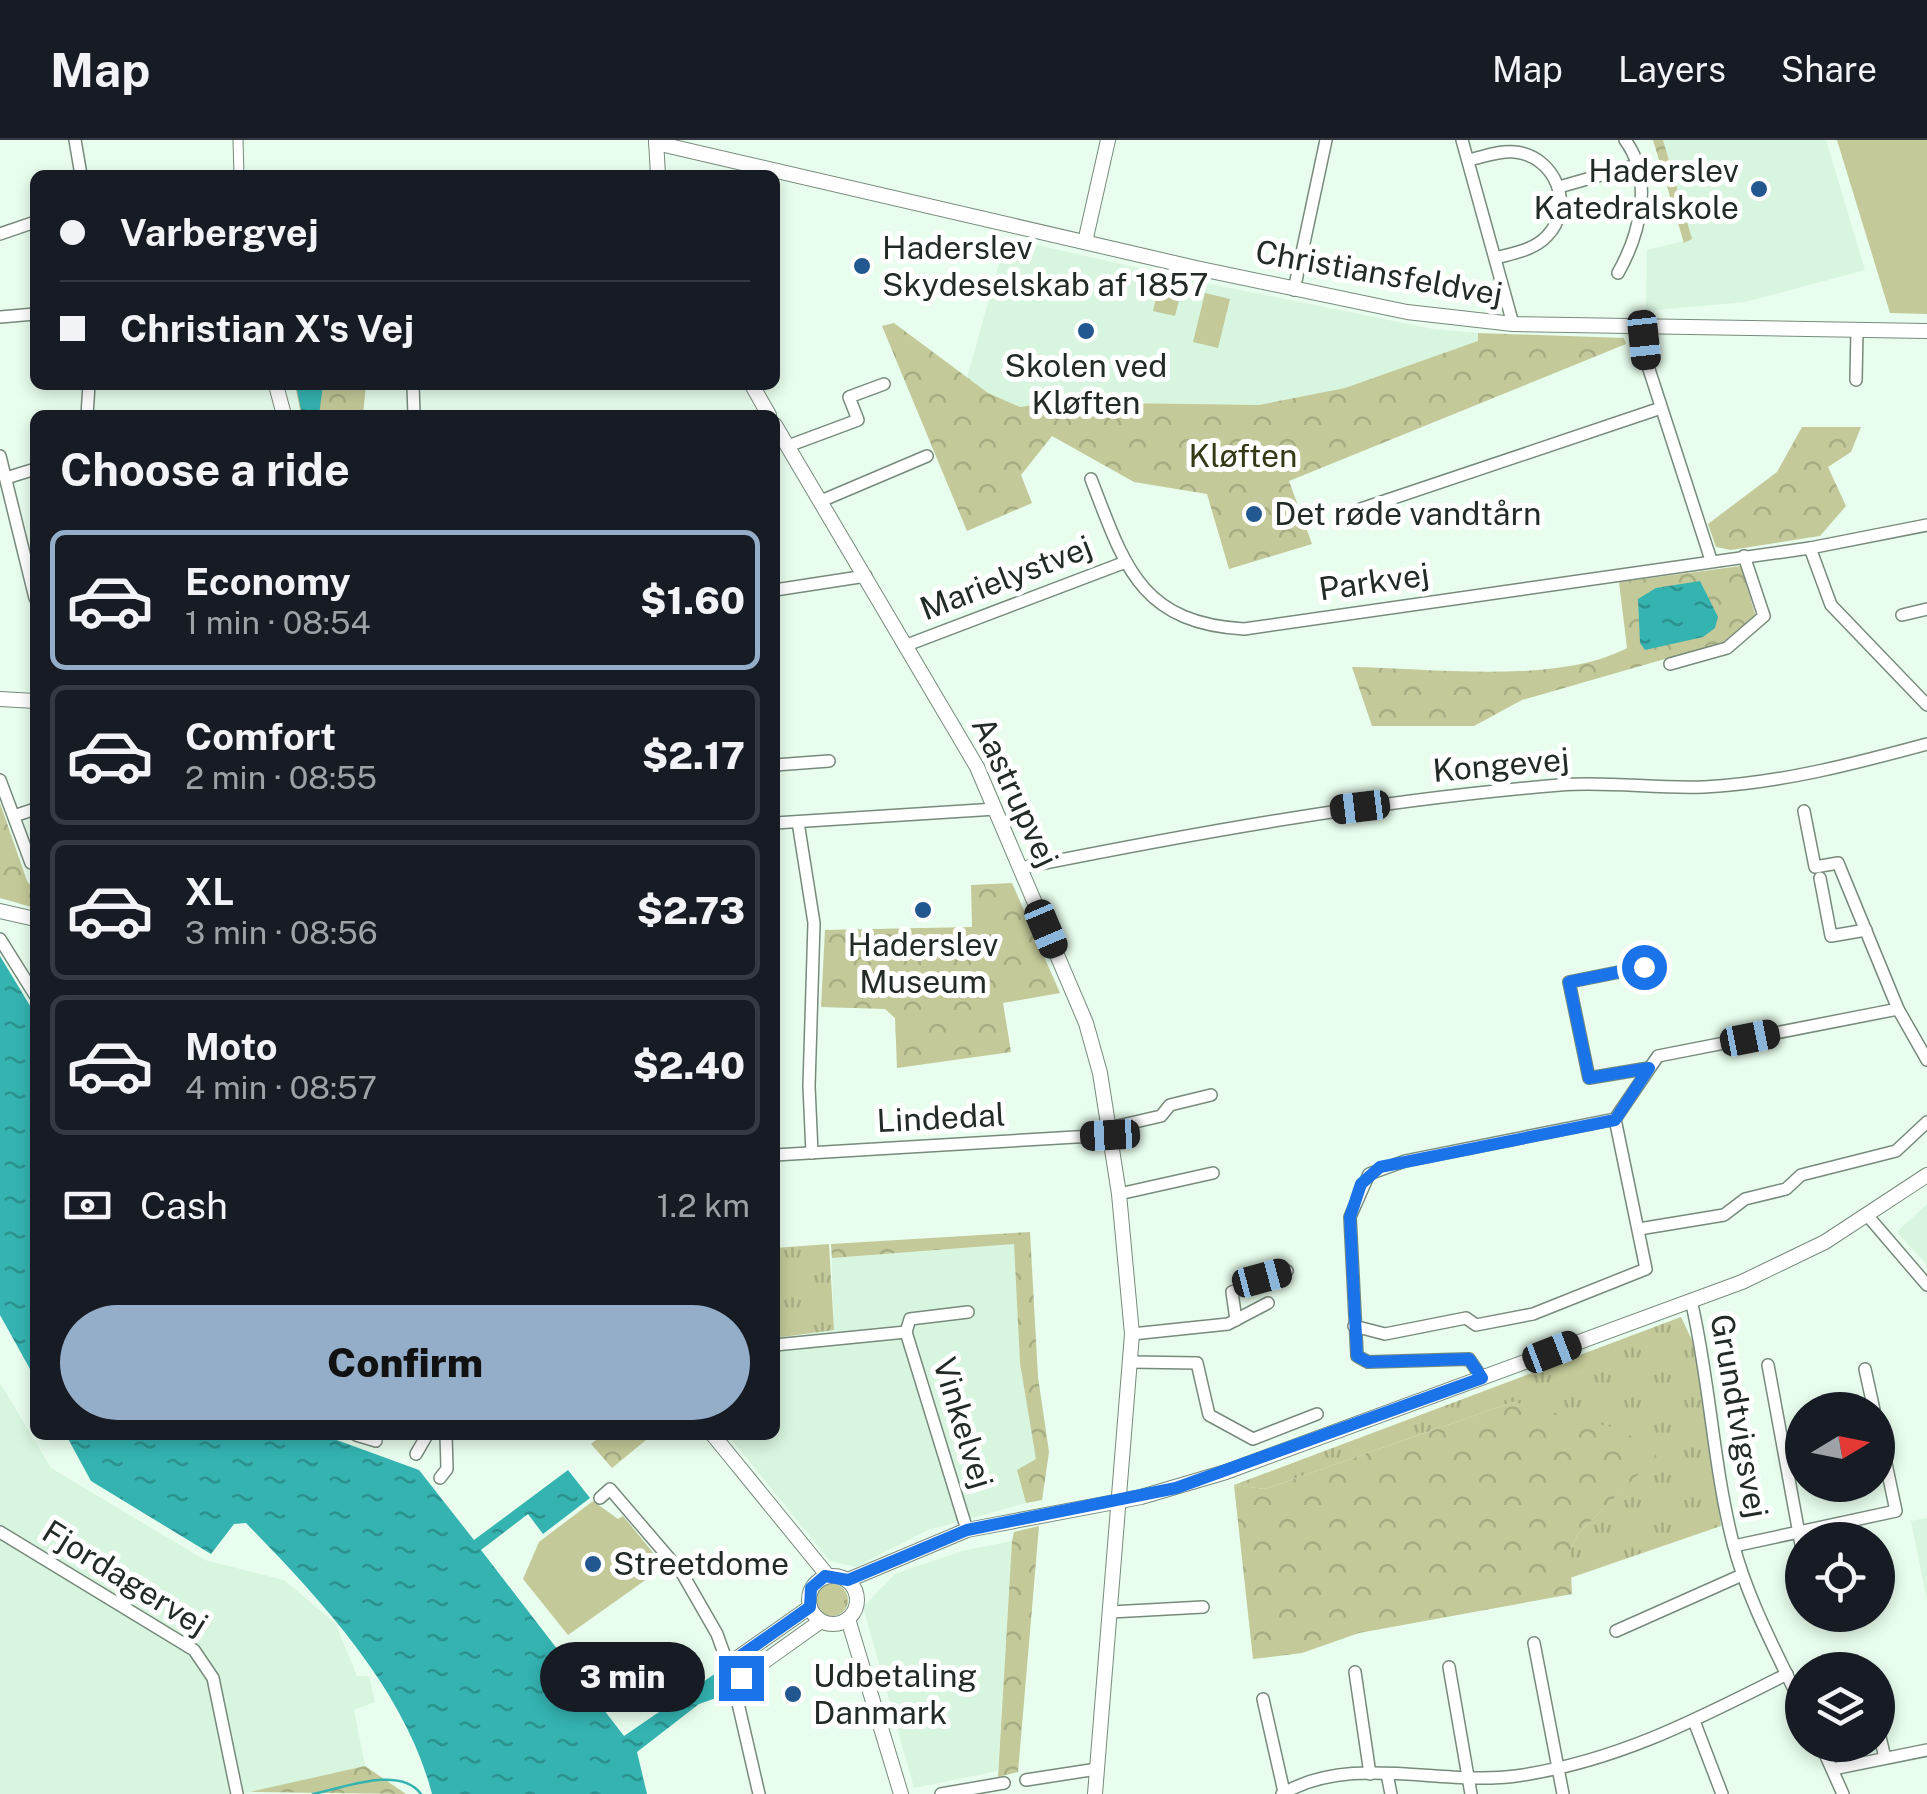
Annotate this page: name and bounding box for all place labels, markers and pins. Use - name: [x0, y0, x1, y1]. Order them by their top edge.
- place label: Haderslev Katedralskole: [1534, 152, 1739, 226]
- marker: Haderslev Katedralskole: [1748, 178, 1770, 200]
- place label: Haderslev Skydeselskab af 1857: [882, 229, 1208, 303]
- marker: Haderslev Skydeselskab af 1857: [851, 255, 873, 277]
- marker: Skolen ved Kløften: [1075, 320, 1097, 342]
- place label: Skolen ved Kløften: [1005, 347, 1167, 421]
- place label: Det røde vandtårn: [1274, 495, 1541, 532]
- marker: Det røde vandtårn: [1243, 503, 1265, 525]
- marker: Haderslev Museum: [912, 899, 934, 921]
- place label: Haderslev Museum: [848, 926, 998, 1000]
- place label: Streetdome: [613, 1545, 789, 1582]
- marker: Streetdome: [582, 1553, 604, 1575]
- place label: Udbetaling Danmark: [813, 1657, 977, 1731]
- marker: Udbetaling Danmark: [782, 1683, 804, 1705]

